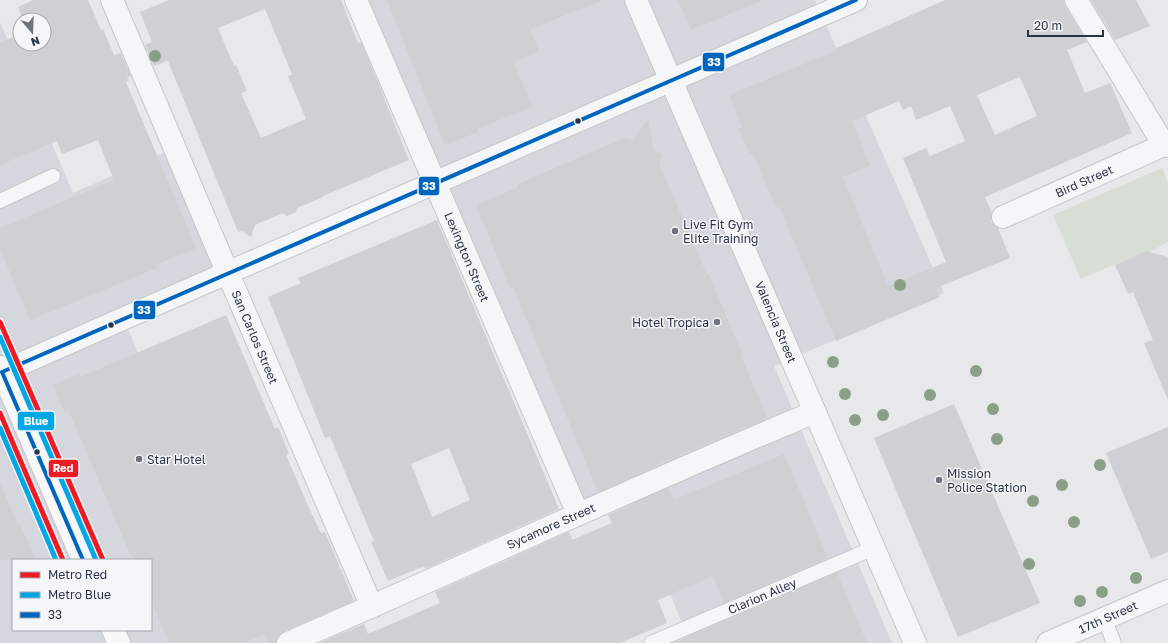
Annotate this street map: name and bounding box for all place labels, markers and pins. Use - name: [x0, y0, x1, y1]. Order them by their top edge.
- unlabelled marker: [573, 116, 583, 126]
- place label: Live Fit Gym Elite Training: [683, 217, 758, 246]
- marker: Live Fit Gym Elite Training: [670, 226, 680, 236]
- place label: Hotel Tropica: [632, 315, 709, 330]
- marker: Hotel Tropica: [712, 317, 722, 327]
- unlabelled marker: [106, 320, 116, 330]
- unlabelled marker: [32, 447, 42, 457]
- place label: Star Hotel: [147, 452, 206, 467]
- marker: Star Hotel: [134, 454, 144, 464]
- place label: Mission Police Station: [947, 466, 1027, 495]
- marker: Mission Police Station: [934, 475, 944, 485]

